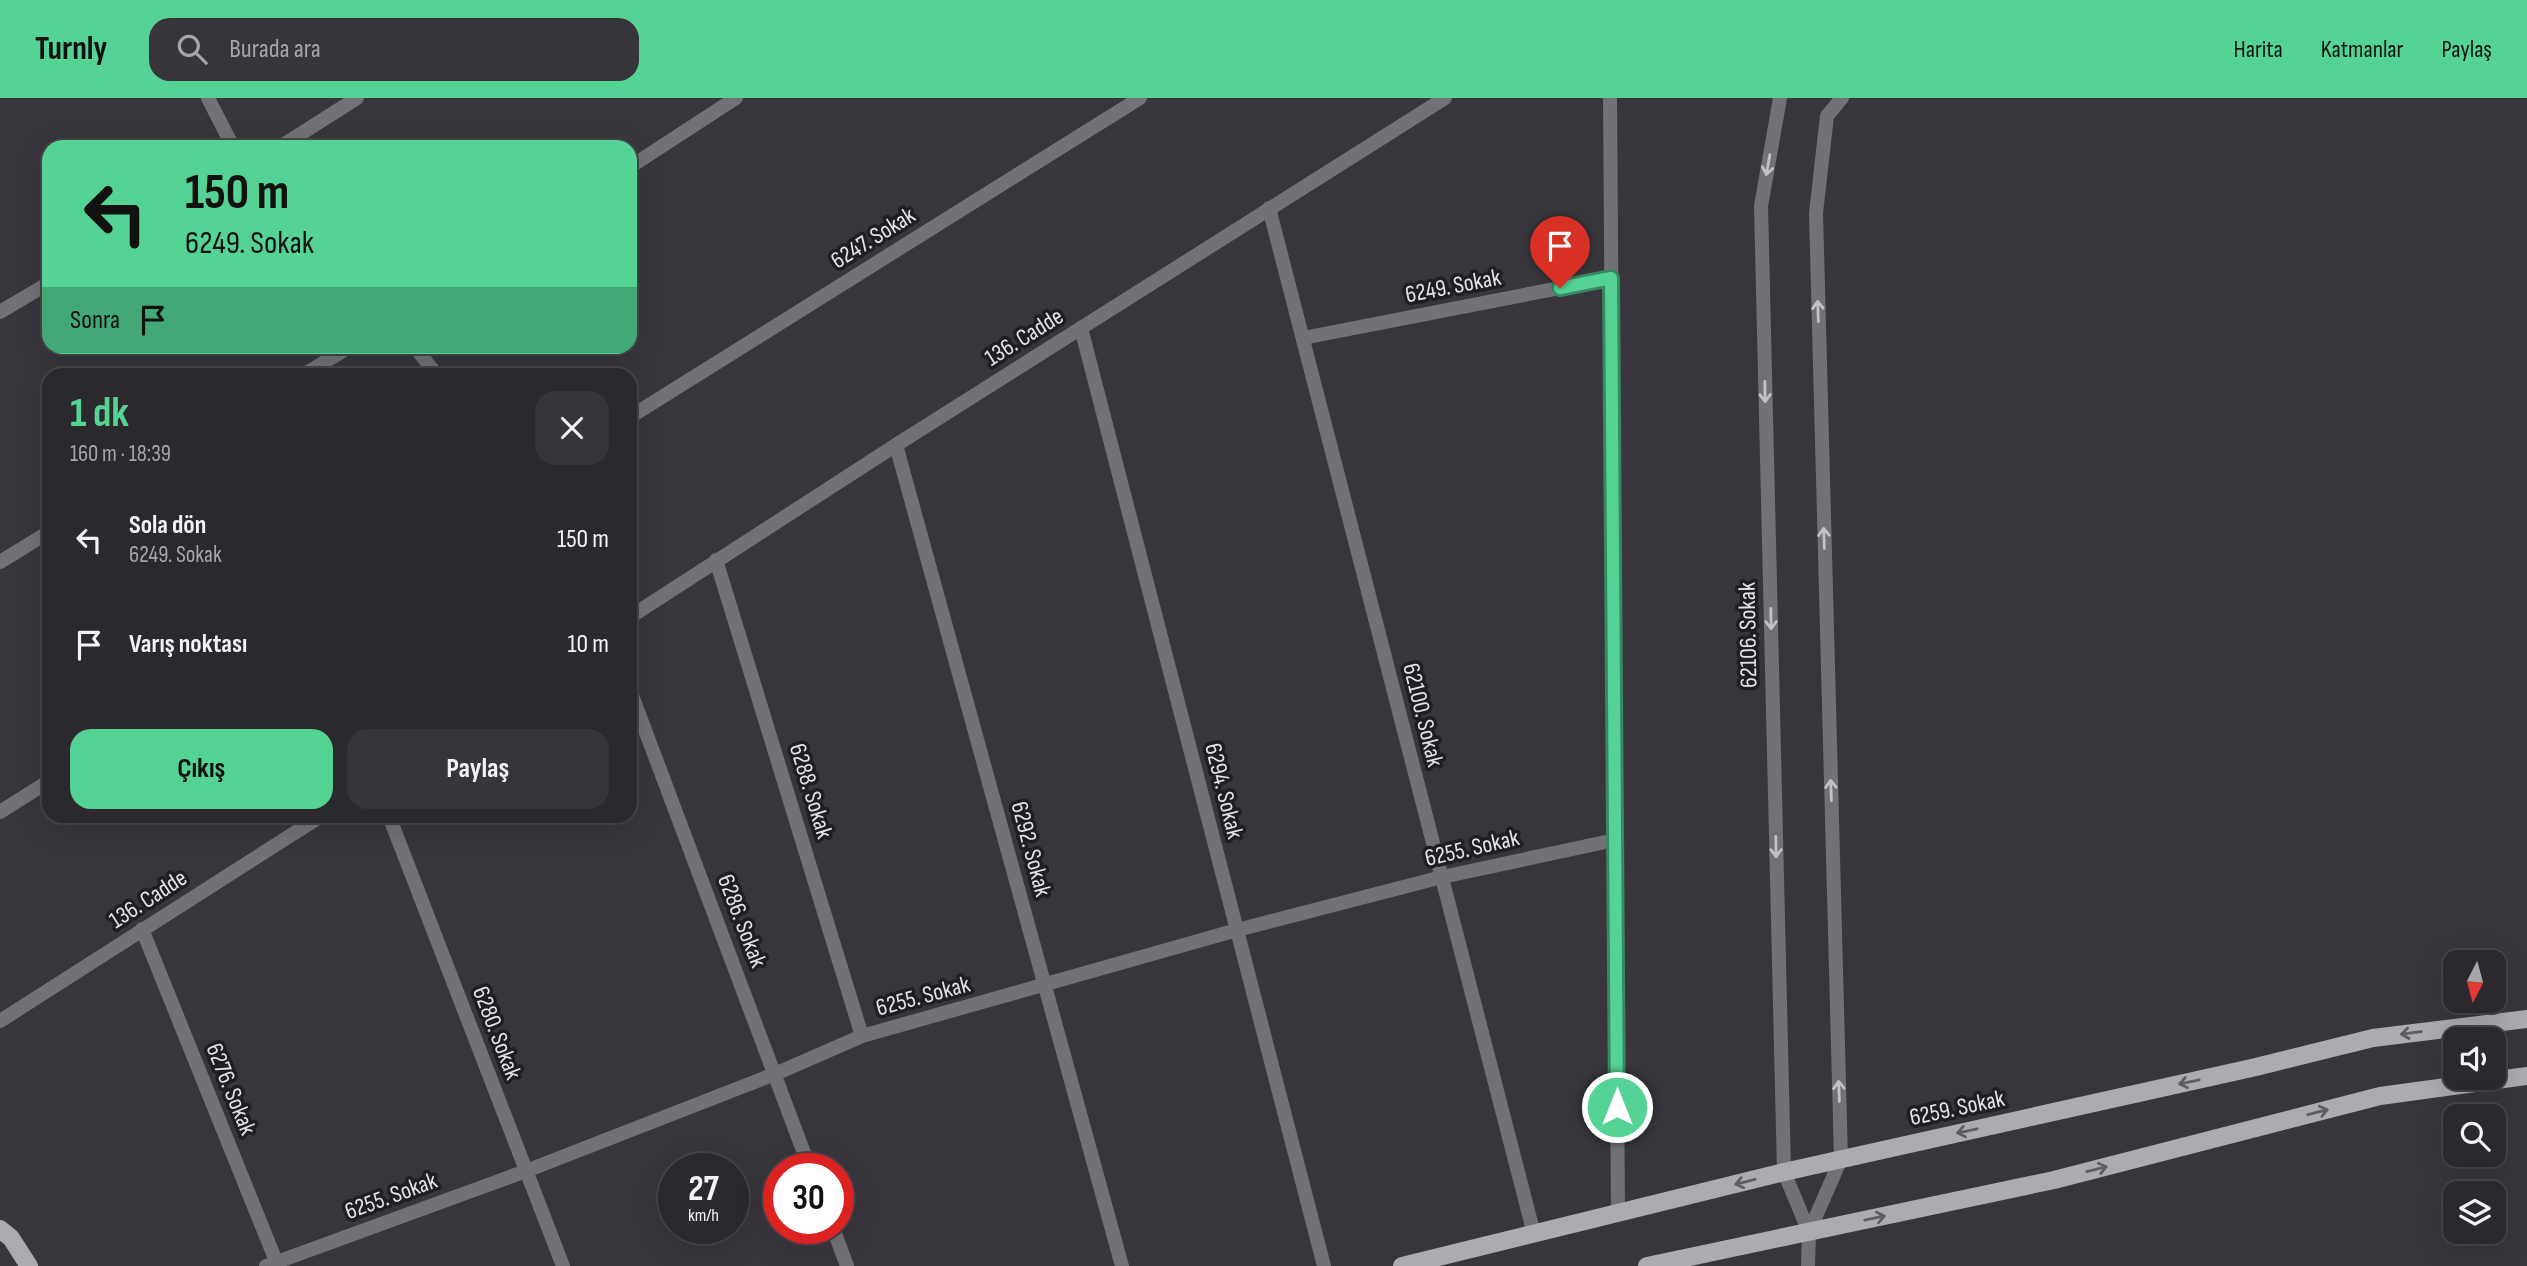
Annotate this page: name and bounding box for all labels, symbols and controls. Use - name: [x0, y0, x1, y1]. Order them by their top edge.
- search box: [149, 18, 639, 81]
- text: Turnly: [35, 29, 107, 69]
- icon: search: [173, 30, 211, 68]
- text: Burada ara: [229, 34, 321, 65]
- text: Harita: [2233, 35, 2283, 64]
- text: Katmanlar: [2321, 35, 2404, 64]
- text: Paylaş: [2442, 35, 2492, 64]
- one-way arrow: [1761, 153, 1774, 176]
- text: 150 m: [185, 164, 289, 223]
- icon: left: [70, 168, 161, 259]
- street label: 6247. Sokak: [825, 201, 921, 275]
- pin: [1530, 216, 1590, 288]
- text: 6249. Sokak: [185, 224, 314, 263]
- icon: arrive: [1541, 227, 1579, 265]
- street label: 6249. Sokak: [1403, 263, 1503, 309]
- one-way arrow: [1812, 300, 1825, 323]
- icon: arrive: [134, 301, 172, 339]
- street label: 136. Cadde: [979, 302, 1069, 372]
- text: Sonra: [70, 305, 120, 336]
- one-way arrow: [1759, 380, 1772, 403]
- text: 1 dk: [70, 388, 129, 439]
- button: close: [535, 391, 609, 465]
- text: 160 m · 18:39: [70, 440, 171, 468]
- text: Sola dön: [129, 510, 206, 541]
- icon: left: [70, 521, 108, 559]
- text: 150 m: [557, 524, 609, 555]
- one-way arrow: [1818, 527, 1831, 550]
- text: 6249. Sokak: [129, 541, 222, 569]
- street label: 62106. Sokak: [1733, 582, 1763, 688]
- one-way arrow: [1764, 608, 1778, 631]
- icon: arrive: [70, 626, 108, 664]
- text: Varış noktası: [129, 629, 247, 660]
- text: 10 m: [567, 629, 609, 660]
- street label: 62100. Sokak: [1396, 660, 1450, 770]
- button: Çıkış: [70, 729, 333, 809]
- button: Paylaş: [347, 729, 609, 809]
- street label: 6288. Sokak: [783, 740, 839, 842]
- street label: 6294. Sokak: [1198, 740, 1250, 842]
- one-way arrow: [1824, 779, 1838, 802]
- street label: 6292. Sokak: [1004, 798, 1058, 900]
- street label: 6255. Sokak: [1422, 823, 1522, 873]
- one-way arrow: [1770, 835, 1783, 858]
- street label: 136. Cadde: [104, 863, 192, 935]
- street label: 6286. Sokak: [711, 870, 773, 972]
- north arrow: [2443, 950, 2506, 1013]
- map controls: [2443, 950, 2506, 1244]
- street label: 6255. Sokak: [873, 970, 973, 1022]
- street label: 6280. Sokak: [466, 982, 528, 1084]
- one-way arrow: [2400, 1027, 2422, 1040]
- button: sound: [2443, 1027, 2506, 1090]
- street label: 6276. Sokak: [200, 1039, 262, 1139]
- position arrow: [1580, 1070, 1654, 1144]
- one-way arrow: [2178, 1076, 2201, 1090]
- one-way arrow: [1832, 1080, 1846, 1103]
- street label: 6259. Sokak: [1907, 1084, 2007, 1132]
- button: search: [2443, 1104, 2506, 1167]
- one-way arrow: [2306, 1105, 2329, 1118]
- one-way arrow: [1956, 1126, 1978, 1139]
- speed limit sign: 30: [763, 1153, 854, 1244]
- one-way arrow: [2086, 1162, 2108, 1175]
- street label: 6255. Sokak: [341, 1166, 441, 1226]
- text: 27: [688, 1168, 719, 1211]
- one-way arrow: [1734, 1176, 1757, 1189]
- button: layers: [2443, 1181, 2506, 1244]
- text: km/h: [688, 1205, 719, 1226]
- one-way arrow: [1863, 1210, 1886, 1224]

